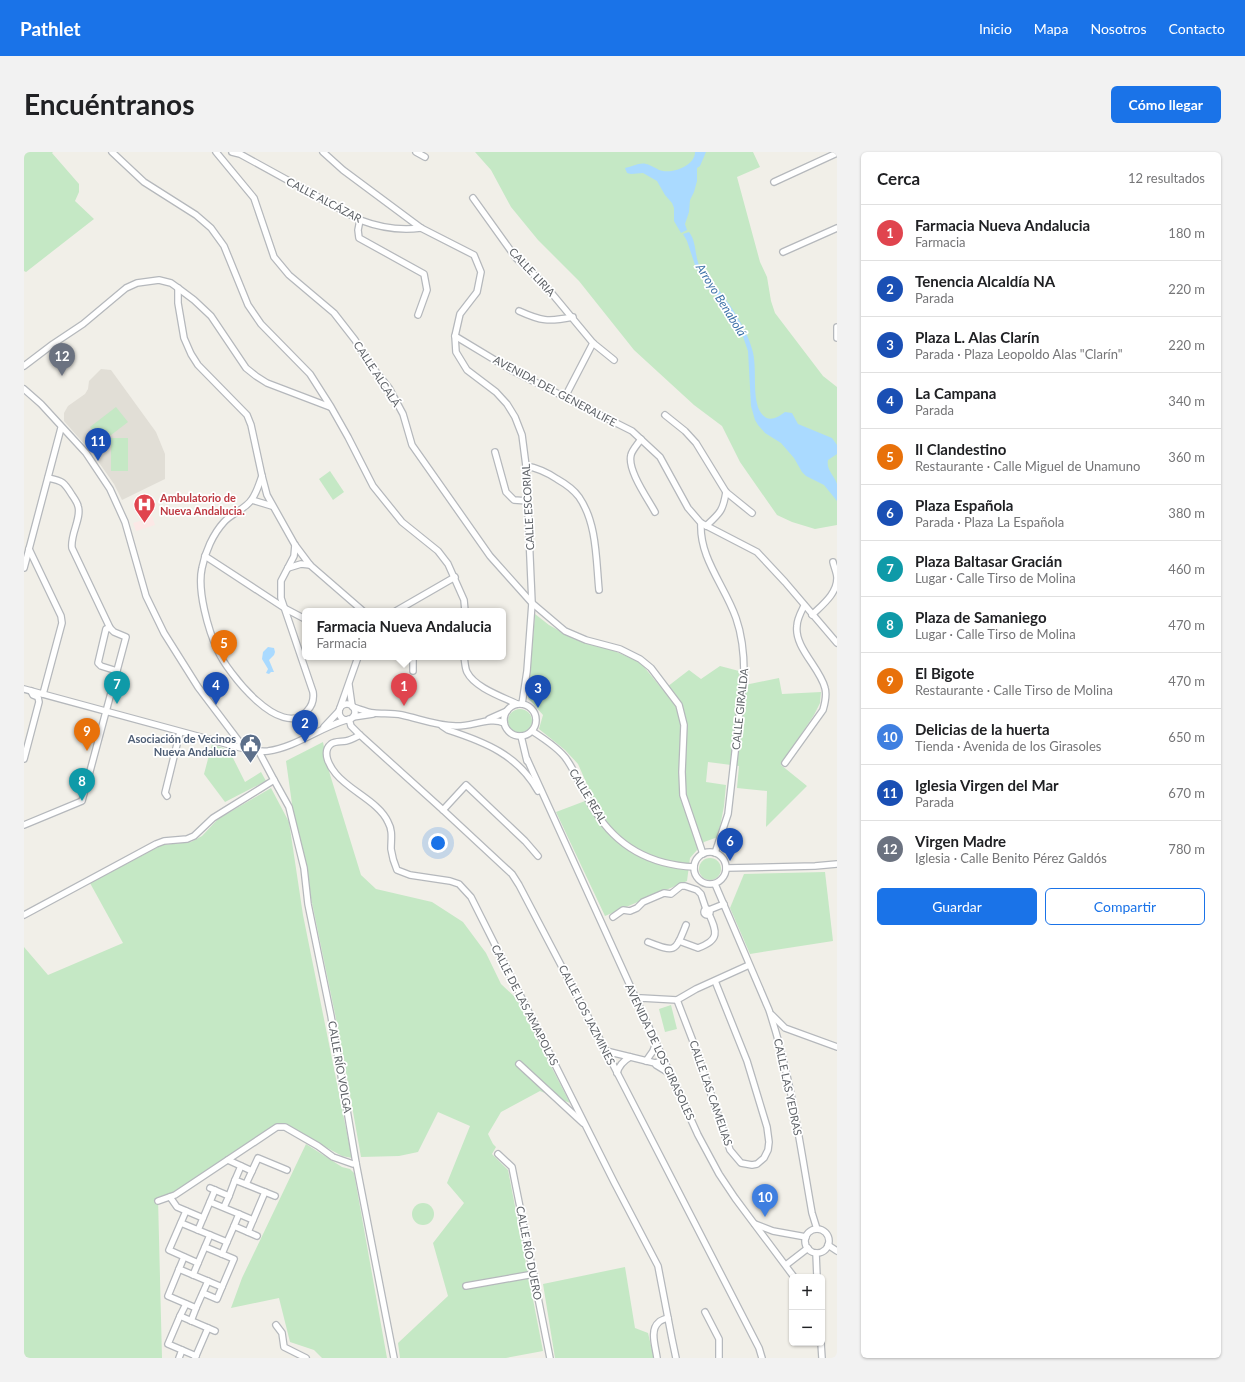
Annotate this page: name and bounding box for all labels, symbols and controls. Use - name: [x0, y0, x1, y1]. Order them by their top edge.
- text: Pathlet: [20, 17, 81, 40]
- text: Inicio: [979, 20, 1012, 37]
- text: Mapa: [1034, 20, 1068, 37]
- text: Nosotros: [1090, 20, 1147, 37]
- text: Contacto: [1169, 20, 1225, 37]
- button: Cómo llegar: [1111, 86, 1221, 123]
- text: Encuéntranos: [24, 87, 195, 121]
- text: Cerca: [877, 168, 920, 189]
- text: 12 resultados: [1128, 170, 1205, 186]
- street label: CALLE ALCÁZAR: [284, 174, 364, 225]
- text: Farmacia Nueva Andalucia: [915, 216, 1090, 234]
- text: 1: [886, 225, 894, 241]
- text: 180 m: [1168, 225, 1205, 241]
- text: Farmacia: [915, 234, 966, 250]
- street label: CALLE LIRIA: [507, 245, 558, 299]
- water label: Arroyo Benabolá: [693, 260, 750, 340]
- text: Tenencia Alcaldía NA: [915, 272, 1055, 290]
- text: 2: [886, 281, 894, 297]
- text: 220 m: [1168, 281, 1205, 297]
- text: Parada: [915, 290, 954, 306]
- text: Plaza L. Alas Clarín: [915, 328, 1039, 346]
- text: 3: [886, 337, 894, 353]
- text: 220 m: [1168, 337, 1205, 353]
- street label: CALLE ALCALÁ: [351, 339, 404, 409]
- pin: 12: [49, 343, 75, 376]
- text: Parada · Plaza Leopoldo Alas "Clarín": [915, 346, 1123, 362]
- street label: AVENIDA DEL GENERALIFE: [491, 352, 619, 429]
- text: La Campana: [915, 384, 996, 402]
- text: 4: [886, 393, 894, 409]
- text: 340 m: [1168, 393, 1205, 409]
- text: Parada: [915, 402, 954, 418]
- pin: 11: [85, 428, 111, 461]
- text: Il Clandestino: [915, 440, 1006, 458]
- text: 5: [886, 449, 894, 465]
- text: 360 m: [1168, 449, 1205, 465]
- text: Restaurante · Calle Miguel de Unamuno: [915, 458, 1140, 474]
- street label: CALLE ESCORIAL: [519, 463, 536, 551]
- hospital icon: Ambulatorio de Nueva Andalucia.: [131, 491, 157, 524]
- place label: Ambulatorio de Nueva Andalucia.: [159, 491, 245, 517]
- text: Plaza Española: [915, 496, 1013, 514]
- text: 6: [886, 505, 894, 521]
- text: 380 m: [1168, 505, 1205, 521]
- text: Parada · Plaza La Española: [915, 514, 1064, 530]
- text: Plaza Baltasar Gracián: [915, 552, 1062, 570]
- text: 7: [886, 561, 894, 577]
- text: 460 m: [1168, 561, 1205, 577]
- text: Lugar · Calle Tirso de Molina: [915, 570, 1076, 586]
- popup: [302, 608, 506, 660]
- text: Plaza de Samaniego: [915, 608, 1047, 626]
- text: Farmacia Nueva Andalucia: [316, 617, 492, 635]
- text: 8: [886, 617, 894, 633]
- text: 470 m: [1168, 617, 1205, 633]
- text: Lugar · Calle Tirso de Molina: [915, 626, 1076, 642]
- pin: 5: [211, 630, 237, 663]
- text: Farmacia: [316, 635, 367, 651]
- text: El Bigote: [915, 664, 974, 682]
- street label: CALLE GIRALDA: [729, 667, 750, 750]
- pin: 7: [104, 671, 130, 704]
- pin: 4: [203, 672, 229, 705]
- pin: 1: [391, 673, 417, 706]
- text: 9: [886, 673, 894, 689]
- text: 470 m: [1168, 673, 1205, 689]
- pin: 3: [525, 675, 551, 708]
- text: Restaurante · Calle Tirso de Molina: [915, 682, 1113, 698]
- pin: 2: [292, 710, 318, 743]
- pin: 9: [74, 718, 100, 751]
- text: Delicias de la huerta: [915, 720, 1050, 738]
- text: 10: [882, 729, 898, 745]
- text: 650 m: [1168, 729, 1205, 745]
- place label: Asociación de Vecinos Nueva Andalucía: [127, 732, 236, 758]
- public building icon: Asociación de Vecinos Nueva Andalucía: [238, 732, 264, 765]
- text: Tienda · Avenida de los Girasoles: [915, 738, 1101, 754]
- street label: CALLE REAL: [567, 766, 610, 826]
- pin: 8: [69, 768, 95, 801]
- text: Iglesia Virgen del Mar: [915, 776, 1059, 794]
- text: 11: [882, 785, 898, 801]
- text: 670 m: [1168, 785, 1205, 801]
- text: Parada: [915, 794, 954, 810]
- pin: 6: [717, 828, 743, 861]
- text: Virgen Madre: [915, 832, 1006, 850]
- your location: [428, 833, 448, 853]
- text: 12: [882, 841, 898, 857]
- text: 780 m: [1168, 841, 1205, 857]
- text: Iglesia · Calle Benito Pérez Galdós: [915, 850, 1107, 866]
- button: Guardar: [877, 888, 1037, 925]
- button: Compartir: [1045, 888, 1205, 925]
- street label: CALLE DE LAS AMAPOLAS: [489, 942, 562, 1067]
- street label: CALLE LOS JAZMINES: [557, 963, 618, 1067]
- street label: AVENIDA DE LOS GIRASOLES: [623, 982, 698, 1122]
- street label: CALLE RÍO VOLGA: [326, 1020, 355, 1114]
- street label: CALLE LAS YEDRAS: [772, 1037, 805, 1136]
- street label: CALLE LAS CAMELIAS: [687, 1038, 736, 1147]
- pin: 10: [752, 1184, 778, 1217]
- street label: CALLE RÍO DUERO: [514, 1205, 545, 1301]
- map controls: [789, 1274, 825, 1346]
- button: +: [789, 1274, 825, 1310]
- button: −: [789, 1310, 825, 1346]

